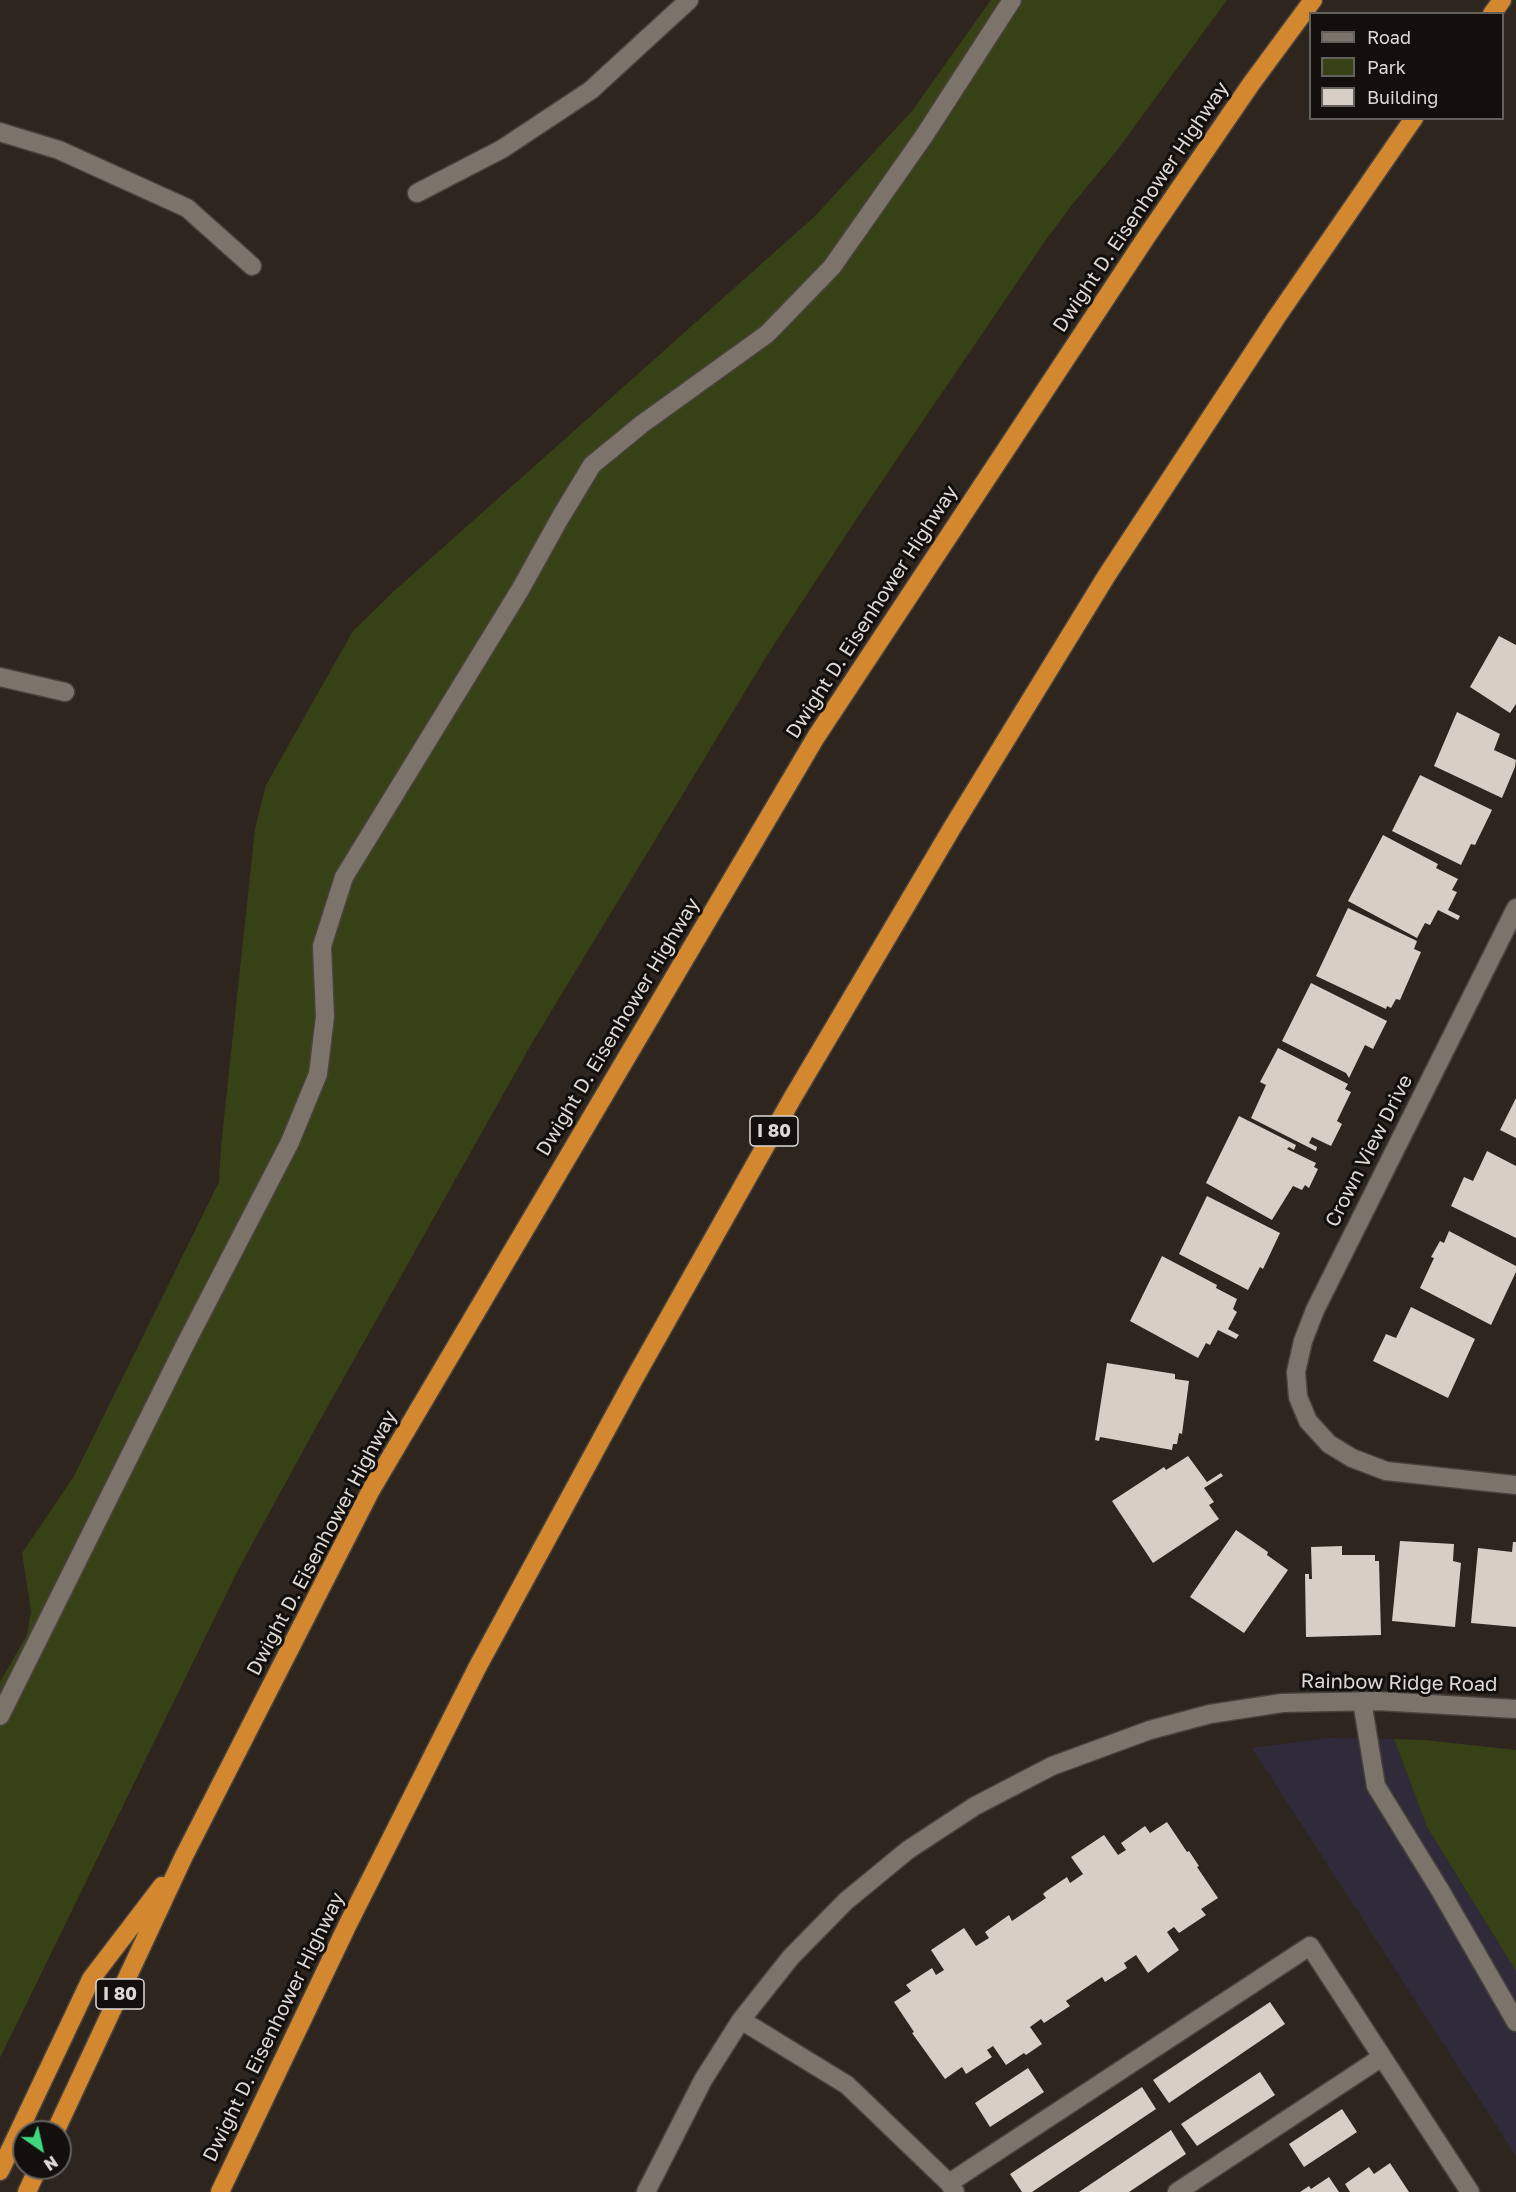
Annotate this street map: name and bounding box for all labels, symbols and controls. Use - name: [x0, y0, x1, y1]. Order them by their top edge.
- legend: [1309, 12, 1504, 120]
- text: Road: [1367, 26, 1411, 48]
- text: Park: [1367, 56, 1406, 78]
- street label: Dwight D. Eisenhower Highway: [1048, 77, 1234, 337]
- text: Building: [1367, 86, 1438, 108]
- street label: Dwight D. Eisenhower Highway: [781, 481, 963, 743]
- street label: Dwight D. Eisenhower Highway: [531, 894, 705, 1160]
- street label: Crown View Drive: [1320, 1071, 1418, 1231]
- road number: I 80: [750, 1116, 798, 1146]
- street label: Dwight D. Eisenhower Highway: [242, 1406, 402, 1680]
- street label: Rainbow Ridge Road: [1300, 1669, 1498, 1697]
- street label: Dwight D. Eisenhower Highway: [198, 1888, 350, 2166]
- road number: I 80: [96, 1979, 144, 2009]
- north arrow: [12, 2120, 72, 2180]
- text: N: [40, 2152, 62, 2175]

